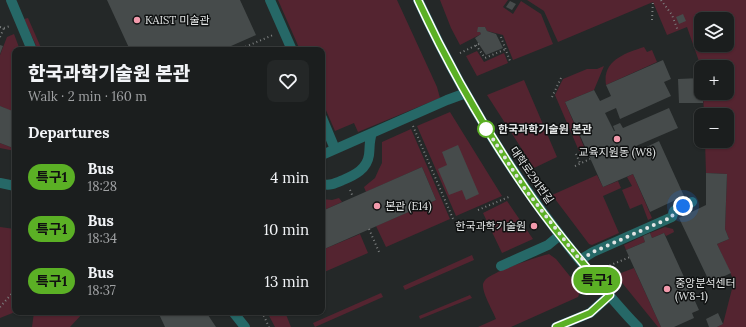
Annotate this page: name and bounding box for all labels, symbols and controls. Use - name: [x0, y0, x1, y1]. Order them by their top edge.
- map controls: [694, 12, 734, 148]
- button: layers: [694, 12, 734, 52]
- place label: KAIST 미술관: [145, 13, 210, 27]
- marker: KAIST 미술관: [132, 15, 142, 25]
- button: heart: [267, 60, 309, 102]
- button: +: [694, 60, 734, 100]
- text: 한국과학기술원 본관: [28, 61, 190, 85]
- text: Walk · 2 min · 160 m: [28, 88, 147, 105]
- button: −: [694, 108, 734, 148]
- marker: 한국과학기술원 본관: [477, 120, 495, 138]
- place label: 한국과학기술원 본관: [498, 122, 592, 136]
- text: Departures: [28, 123, 109, 142]
- marker: 교육지원동 (W8): [612, 134, 622, 144]
- street label: 대학로291번길: [507, 144, 557, 206]
- place label: 교육지원동 (W8): [578, 145, 656, 160]
- text: Bus: [87, 159, 114, 178]
- text: 특구1: [36, 168, 67, 186]
- text: 4 min: [270, 168, 309, 187]
- text: 18:28: [87, 178, 117, 195]
- your location: [673, 196, 693, 216]
- place label: 본관 (E14): [385, 199, 432, 214]
- marker: 본관 (E14): [372, 201, 382, 211]
- text: Bus: [87, 211, 114, 230]
- place label: 한국과학기술원: [455, 219, 526, 233]
- text: 특구1: [36, 220, 67, 238]
- text: 10 min: [264, 220, 309, 239]
- marker: 한국과학기술원: [529, 221, 539, 231]
- text: 18:34: [87, 230, 117, 247]
- text: Bus: [87, 263, 114, 282]
- line badge: 특구1: [574, 267, 620, 293]
- text: 특구1: [581, 271, 613, 289]
- text: 특구1: [36, 272, 67, 290]
- text: 13 min: [265, 272, 309, 291]
- place label: 중앙분석센터 (W8-1): [675, 276, 736, 304]
- text: 18:37: [87, 282, 116, 299]
- marker: 중앙분석센터 (W8-1): [662, 284, 672, 294]

